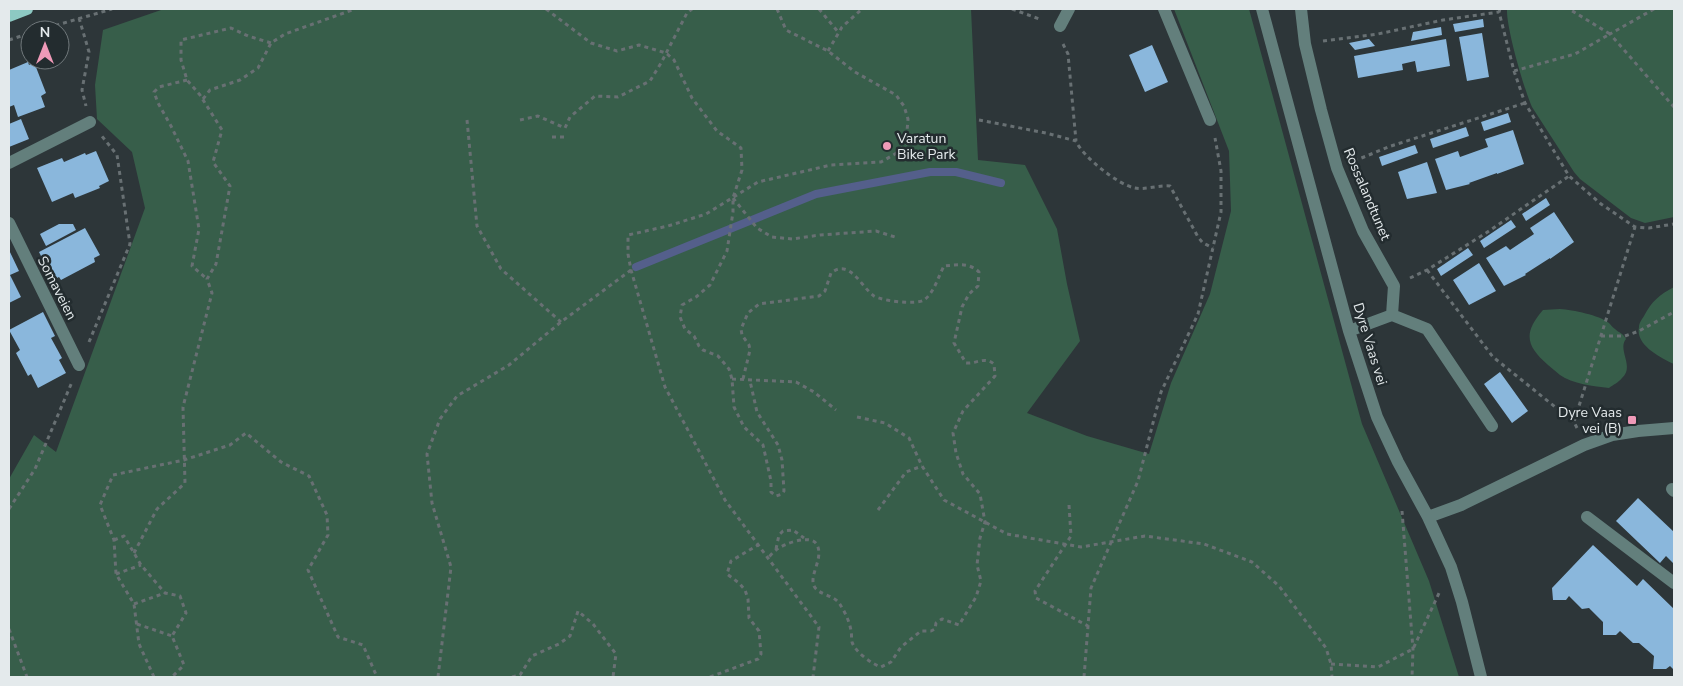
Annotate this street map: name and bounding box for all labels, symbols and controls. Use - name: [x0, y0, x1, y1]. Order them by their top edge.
- north arrow: [20, 20, 70, 70]
- text: N: [40, 23, 50, 42]
- place label: Varatun Bike Park: [896, 129, 957, 164]
- marker: Varatun Bike Park: [881, 140, 893, 152]
- street label: Rossalandtunet: [1339, 145, 1395, 243]
- street label: Somaveien: [33, 253, 81, 323]
- street label: Dyre Vaas vei: [1348, 300, 1392, 388]
- place label: Dyre Vaas vei (B): [1558, 403, 1622, 438]
- marker: Dyre Vaas vei (B): [1626, 414, 1638, 426]

